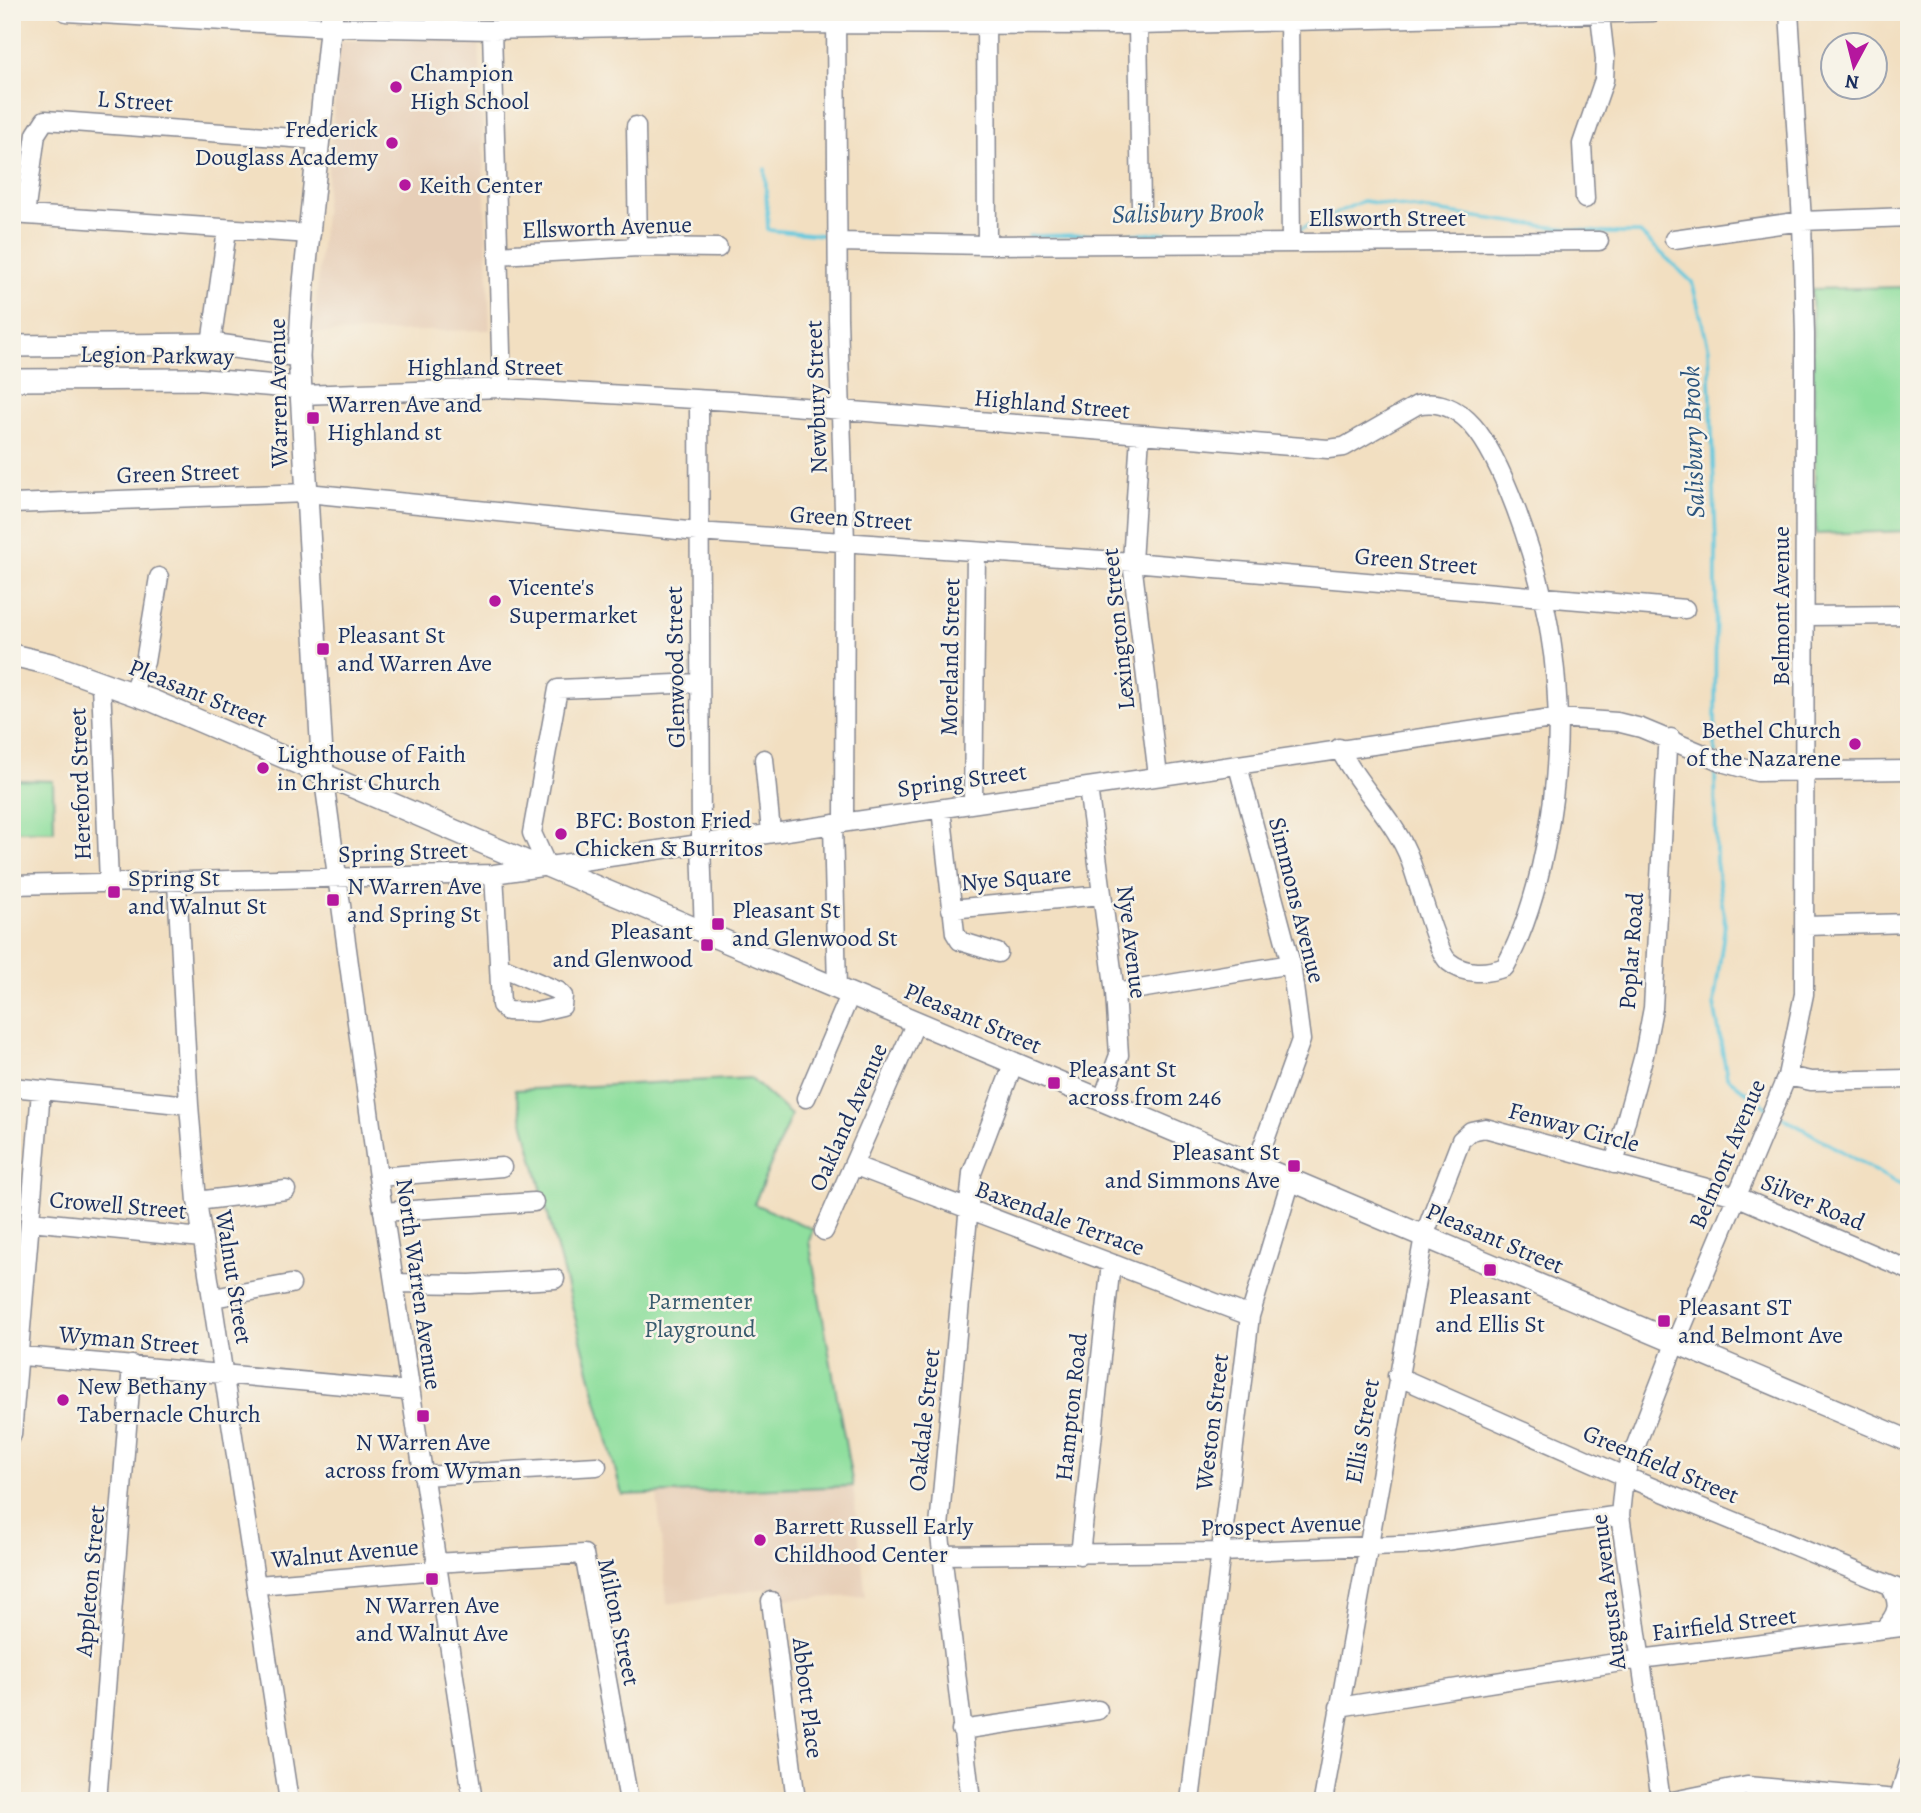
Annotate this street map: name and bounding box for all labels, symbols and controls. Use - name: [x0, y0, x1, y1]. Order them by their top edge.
- north arrow: [1820, 32, 1890, 102]
- place label: Champion High School: [410, 57, 529, 117]
- text: N: [1843, 68, 1861, 96]
- marker: Champion High School: [388, 79, 404, 95]
- street label: L Street: [96, 82, 174, 120]
- place label: Frederick Douglass Academy: [194, 113, 378, 173]
- marker: Frederick Douglass Academy: [384, 135, 400, 151]
- place label: Keith Center: [419, 169, 543, 201]
- marker: Keith Center: [397, 177, 413, 193]
- water label: Salisbury Brook: [1111, 194, 1265, 232]
- street label: Ellsworth Street: [1308, 202, 1466, 234]
- street label: Ellsworth Avenue: [521, 208, 693, 246]
- street label: Warren Avenue: [261, 318, 295, 469]
- street label: Newbury Street: [797, 320, 835, 474]
- street label: Legion Parkway: [80, 338, 235, 372]
- street label: Highland Street: [407, 351, 563, 383]
- water label: Salisbury Brook: [1673, 365, 1713, 519]
- street label: Highland Street: [973, 381, 1131, 427]
- place label: Warren Ave and Highland st: [326, 388, 482, 448]
- marker: Warren Ave and Highland st: [305, 410, 321, 426]
- street label: Green Street: [116, 455, 240, 491]
- street label: Green Street: [789, 498, 913, 538]
- street label: Belmont Avenue: [1765, 526, 1797, 686]
- street label: Green Street: [1353, 540, 1479, 582]
- street label: Lexington Street: [1094, 546, 1142, 712]
- place label: Vicente's Supermarket: [508, 571, 638, 631]
- street label: Moreland Street: [933, 577, 967, 736]
- street label: Glenwood Street: [658, 586, 692, 748]
- marker: Vicente's Supermarket: [487, 593, 503, 609]
- place label: Pleasant St and Warren Ave: [337, 619, 492, 679]
- marker: Pleasant St and Warren Ave: [315, 641, 331, 657]
- street label: Pleasant Street: [124, 651, 272, 735]
- street label: Hereford Street: [61, 707, 99, 861]
- place label: Bethel Church of the Nazarene: [1686, 714, 1841, 774]
- marker: Bethel Church of the Nazarene: [1847, 736, 1863, 752]
- place label: Lighthouse of Faith in Christ Church: [277, 738, 466, 798]
- street label: Spring Street: [895, 755, 1029, 805]
- marker: Lighthouse of Faith in Christ Church: [255, 760, 271, 776]
- place label: BFC: Boston Fried Chicken & Burritos: [575, 804, 763, 864]
- street label: Simmons Avenue: [1261, 814, 1333, 986]
- marker: BFC: Boston Fried Chicken & Burritos: [553, 826, 569, 842]
- street label: Spring Street: [337, 834, 469, 870]
- street label: Nye Square: [959, 857, 1073, 899]
- place label: Spring St and Walnut St: [128, 862, 267, 922]
- place label: N Warren Ave and Spring St: [347, 870, 482, 930]
- marker: Spring St and Walnut St: [106, 884, 122, 900]
- street label: Nye Avenue: [1109, 884, 1155, 1000]
- street label: Poplar Road: [1611, 891, 1651, 1011]
- marker: N Warren Ave and Spring St: [325, 892, 341, 908]
- place label: Pleasant St and Glenwood St: [732, 894, 898, 954]
- place label: Pleasant and Glenwood: [553, 915, 693, 975]
- marker: Pleasant St and Glenwood St: [710, 916, 726, 932]
- marker: Pleasant and Glenwood: [699, 937, 715, 953]
- street label: Pleasant Street: [899, 975, 1047, 1061]
- street label: Oakland Avenue: [801, 1038, 895, 1196]
- place label: Pleasant St across from 246: [1068, 1053, 1221, 1113]
- street label: Belmont Avenue: [1681, 1074, 1773, 1234]
- marker: Pleasant St across from 246: [1046, 1075, 1062, 1091]
- street label: Fenway Circle: [1505, 1094, 1643, 1160]
- place label: Pleasant St and Simmons Ave: [1105, 1136, 1280, 1196]
- marker: Pleasant St and Simmons Ave: [1286, 1158, 1302, 1174]
- street label: Silver Road: [1756, 1166, 1870, 1238]
- street label: Baxendale Terrace: [971, 1173, 1149, 1263]
- street label: North Warren Avenue: [388, 1176, 450, 1392]
- street label: Crowell Street: [48, 1183, 188, 1227]
- street label: Pleasant Street: [1421, 1195, 1569, 1281]
- street label: Walnut Street: [207, 1207, 260, 1346]
- marker: Pleasant and Ellis St: [1482, 1262, 1498, 1278]
- place label: Pleasant and Ellis St: [1435, 1280, 1545, 1340]
- park label: Parmenter Playground: [644, 1285, 756, 1345]
- place label: Pleasant ST and Belmont Ave: [1678, 1291, 1843, 1351]
- marker: Pleasant ST and Belmont Ave: [1656, 1313, 1672, 1329]
- street label: Wyman Street: [57, 1318, 200, 1362]
- street label: Hampton Road: [1047, 1331, 1095, 1483]
- street label: Oakdale Street: [901, 1347, 947, 1493]
- street label: Weston Street: [1188, 1352, 1236, 1493]
- place label: New Bethany Tabernacle Church: [77, 1370, 261, 1430]
- street label: Ellis Street: [1337, 1376, 1387, 1486]
- marker: New Bethany Tabernacle Church: [55, 1392, 71, 1408]
- marker: N Warren Ave across from Wyman: [415, 1408, 431, 1424]
- street label: Greenfield Street: [1578, 1417, 1744, 1511]
- place label: N Warren Ave across from Wyman: [325, 1426, 521, 1486]
- street label: Appleton Street: [67, 1504, 113, 1659]
- street label: Prospect Avenue: [1200, 1506, 1362, 1544]
- place label: Barrett Russell Early Childhood Center: [774, 1510, 973, 1570]
- street label: Augusta Avenue: [1583, 1512, 1634, 1673]
- street label: Walnut Avenue: [269, 1531, 420, 1575]
- marker: Barrett Russell Early Childhood Center: [752, 1532, 768, 1548]
- street label: Milton Street: [590, 1555, 648, 1689]
- marker: N Warren Ave and Walnut Ave: [424, 1571, 440, 1587]
- place label: N Warren Ave and Walnut Ave: [356, 1589, 508, 1649]
- street label: Fairfield Street: [1650, 1599, 1798, 1649]
- street label: Abbott Place: [785, 1635, 831, 1760]

